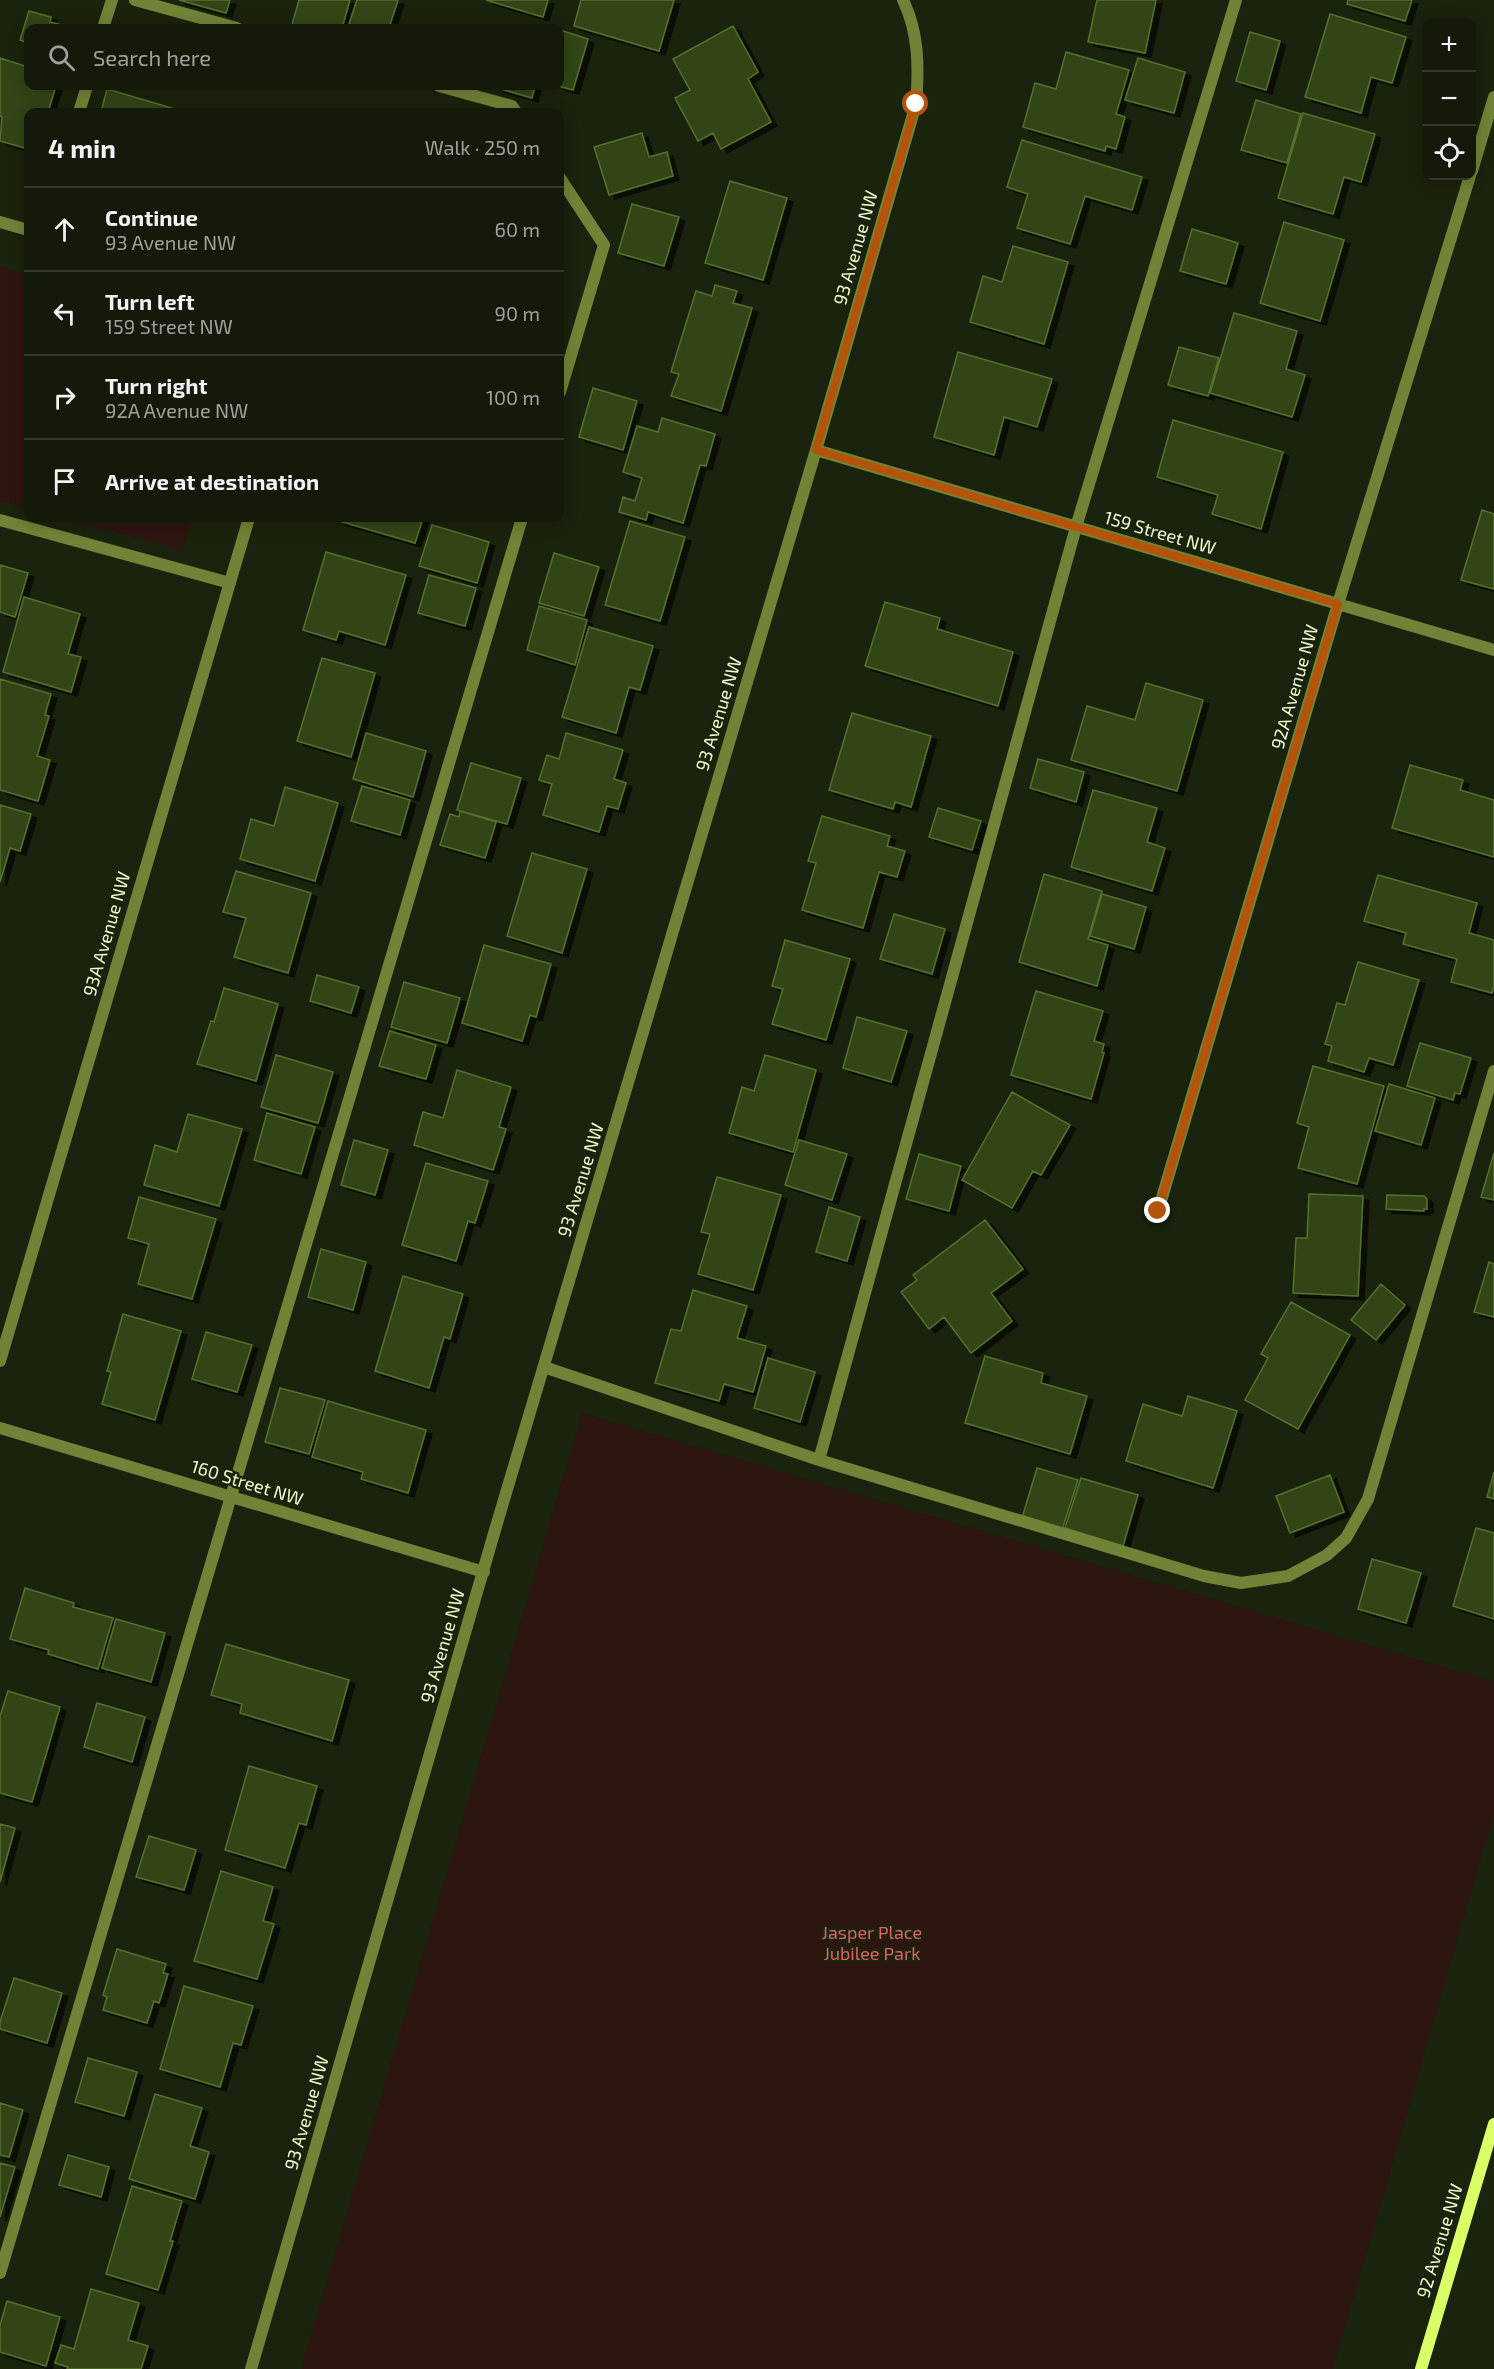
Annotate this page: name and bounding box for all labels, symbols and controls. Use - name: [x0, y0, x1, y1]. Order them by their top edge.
- map controls: [1422, 18, 1476, 180]
- button: +: [1422, 18, 1476, 72]
- search box: [24, 24, 564, 90]
- icon: search: [45, 41, 78, 74]
- text: Search here: [93, 44, 211, 70]
- button: −: [1422, 72, 1476, 126]
- route start: [902, 90, 928, 116]
- button: locate: [1422, 126, 1476, 180]
- text: 4 min: [48, 132, 116, 163]
- text: Walk · 250 m: [425, 135, 540, 159]
- street label: 93 Avenue NW: [828, 188, 882, 307]
- text: Continue: [105, 204, 198, 230]
- icon: ahead: [48, 213, 81, 246]
- text: 60 m: [495, 217, 540, 241]
- text: 93 Avenue NW: [105, 230, 236, 254]
- text: Turn left: [105, 288, 194, 314]
- icon: left: [48, 297, 81, 330]
- text: 90 m: [495, 301, 540, 325]
- text: 159 Street NW: [105, 314, 233, 338]
- text: Turn right: [105, 372, 207, 398]
- icon: right: [48, 381, 81, 414]
- text: 100 m: [486, 385, 540, 409]
- text: 92A Avenue NW: [105, 398, 248, 422]
- icon: arrive: [48, 465, 81, 498]
- text: Arrive at destination: [105, 468, 319, 494]
- street label: 159 Street NW: [1102, 506, 1219, 558]
- street label: 92A Avenue NW: [1266, 622, 1322, 752]
- street label: 93 Avenue NW: [690, 654, 746, 773]
- street label: 93A Avenue NW: [78, 869, 134, 999]
- street label: 93 Avenue NW: [552, 1120, 608, 1239]
- route end: [1144, 1197, 1170, 1223]
- street label: 160 Street NW: [189, 1455, 306, 1510]
- street label: 93 Avenue NW: [415, 1586, 469, 1705]
- park label: Jasper Place Jubilee Park: [822, 1921, 922, 1964]
- street label: 93 Avenue NW: [279, 2053, 333, 2172]
- street label: 92 Avenue NW: [1411, 2181, 1467, 2300]

